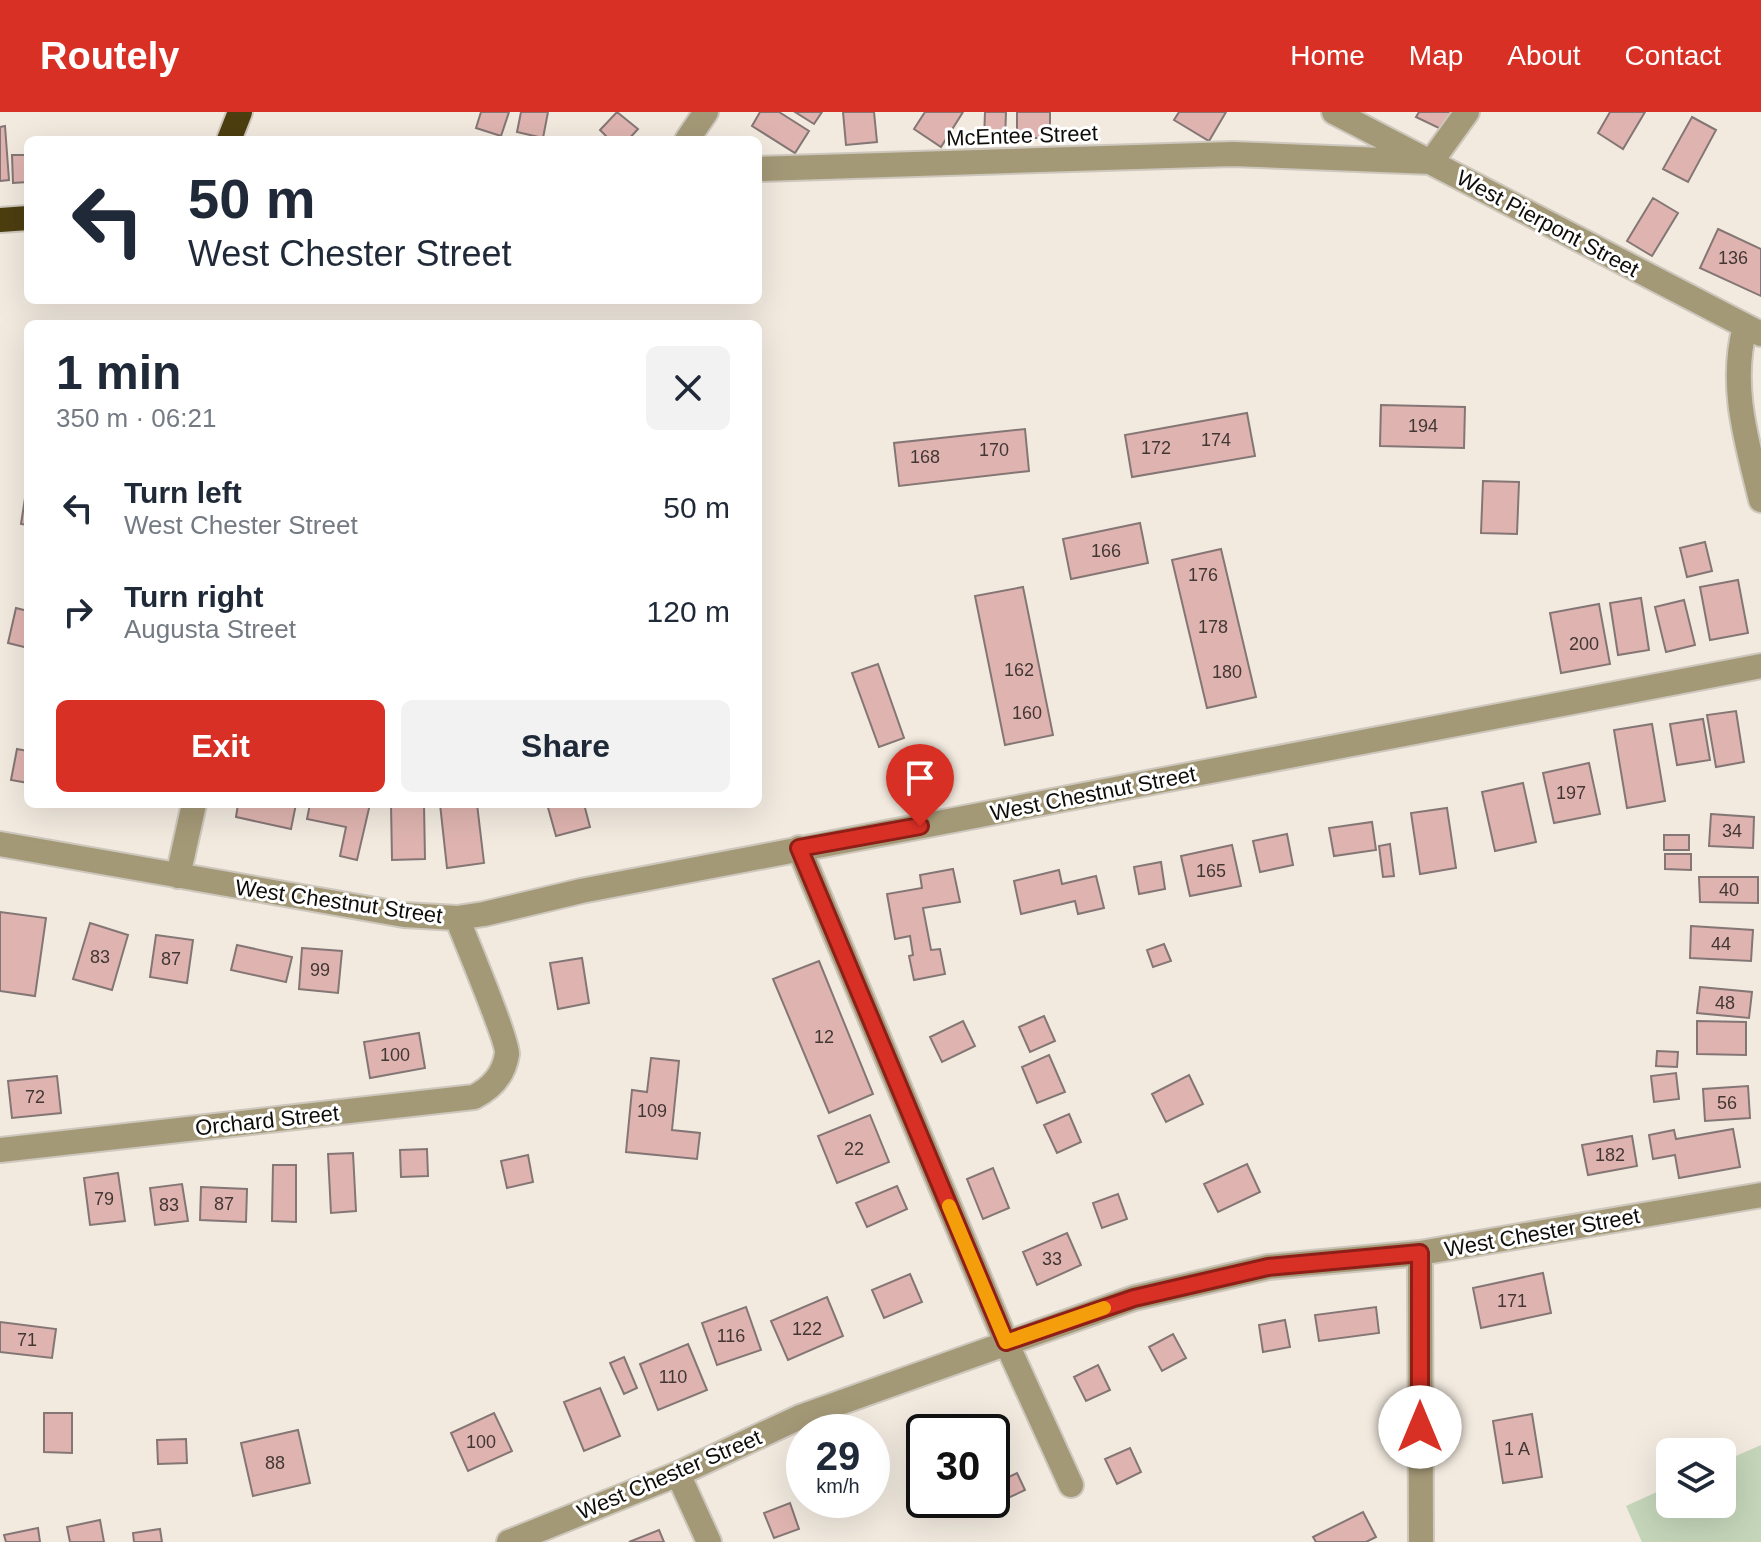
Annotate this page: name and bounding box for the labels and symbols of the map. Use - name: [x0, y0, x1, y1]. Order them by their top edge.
- street label: McEntee Street: [946, 120, 1098, 151]
- street label: West Pierpont Street: [1452, 165, 1643, 282]
- house number: 136: [1718, 248, 1748, 268]
- house number: 194: [1408, 416, 1438, 436]
- house number: 174: [1201, 430, 1231, 450]
- house number: 172: [1141, 438, 1171, 458]
- house number: 170: [979, 440, 1009, 460]
- house number: 168: [910, 447, 940, 467]
- house number: 166: [1091, 541, 1121, 561]
- house number: 176: [1188, 565, 1218, 585]
- house number: 178: [1198, 617, 1228, 637]
- house number: 200: [1569, 634, 1599, 654]
- house number: 162: [1004, 660, 1034, 680]
- house number: 180: [1212, 662, 1242, 682]
- house number: 160: [1012, 703, 1042, 723]
- pin: [886, 744, 954, 826]
- street label: West Chestnut Street: [988, 761, 1198, 826]
- house number: 197: [1556, 783, 1586, 803]
- house number: 34: [1722, 821, 1742, 841]
- house number: 165: [1196, 861, 1226, 881]
- street label: West Chestnut Street: [234, 875, 444, 928]
- house number: 40: [1719, 880, 1739, 900]
- house number: 44: [1711, 934, 1731, 954]
- house number: 83: [90, 947, 110, 967]
- house number: 87: [161, 949, 181, 969]
- house number: 99: [310, 960, 330, 980]
- house number: 48: [1715, 993, 1735, 1013]
- house number: 12: [814, 1027, 834, 1047]
- house number: 100: [380, 1045, 410, 1065]
- house number: 72: [25, 1087, 45, 1107]
- house number: 56: [1717, 1093, 1737, 1113]
- street label: Orchard Street: [194, 1101, 340, 1140]
- house number: 109: [637, 1101, 667, 1121]
- house number: 22: [844, 1139, 864, 1159]
- house number: 182: [1595, 1145, 1625, 1165]
- house number: 79: [94, 1189, 114, 1209]
- house number: 87: [214, 1194, 234, 1214]
- house number: 83: [159, 1195, 179, 1215]
- street label: West Chester Street: [1443, 1203, 1642, 1262]
- house number: 33: [1042, 1249, 1062, 1269]
- house number: 171: [1497, 1291, 1527, 1311]
- house number: 122: [792, 1319, 822, 1339]
- house number: 116: [717, 1326, 745, 1346]
- house number: 71: [17, 1330, 37, 1350]
- house number: 110: [659, 1367, 687, 1387]
- position arrow: [1378, 1385, 1462, 1469]
- speed limit sign: 30: [906, 1414, 1010, 1518]
- street label: West Chester Street: [573, 1424, 765, 1525]
- house number: 100: [466, 1432, 496, 1452]
- house number: 1 A: [1504, 1439, 1530, 1459]
- house number: 88: [265, 1453, 285, 1473]

